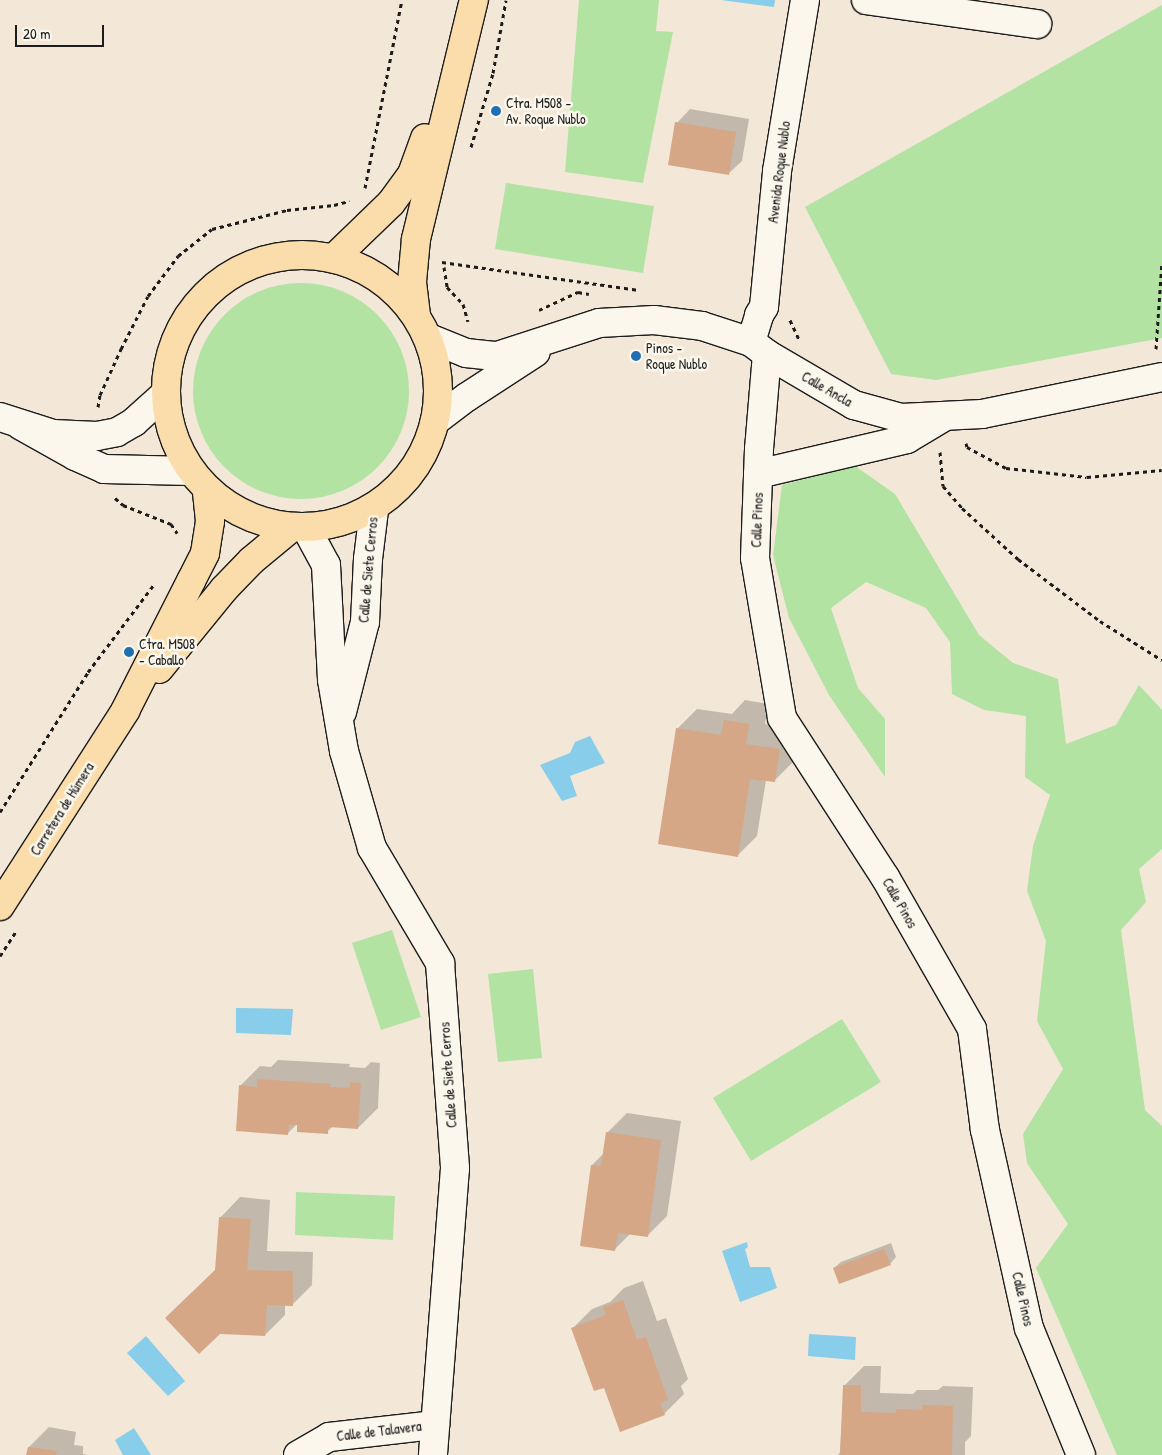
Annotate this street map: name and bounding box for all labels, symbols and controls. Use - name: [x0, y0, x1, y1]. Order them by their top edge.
- scale bar: [18, 15, 106, 47]
- text: 20 m: [23, 23, 50, 44]
- place label: Ctra. M508 - Av. Roque Nublo: [506, 95, 586, 128]
- marker: Ctra. M508 - Av. Roque Nublo: [490, 105, 502, 117]
- street label: Avenida Roque Nublo: [764, 120, 794, 224]
- place label: Pinos - Roque Nublo: [646, 340, 707, 372]
- marker: Pinos - Roque Nublo: [630, 350, 642, 362]
- street label: Calle Ancla: [799, 368, 855, 410]
- street label: Calle Pinos: [748, 492, 766, 548]
- street label: Calle de Siete Cerros: [355, 516, 381, 624]
- place label: Ctra. M508 - Caballo: [139, 636, 195, 669]
- marker: Ctra. M508 - Caballo: [123, 646, 135, 658]
- street label: Carretera de Húmera: [27, 759, 97, 859]
- street label: Calle Pinos: [879, 875, 921, 931]
- street label: Calle de Siete Cerros: [436, 1022, 460, 1128]
- street label: Calle Pinos: [1009, 1270, 1037, 1328]
- street label: Calle de Talavera: [336, 1417, 422, 1445]

